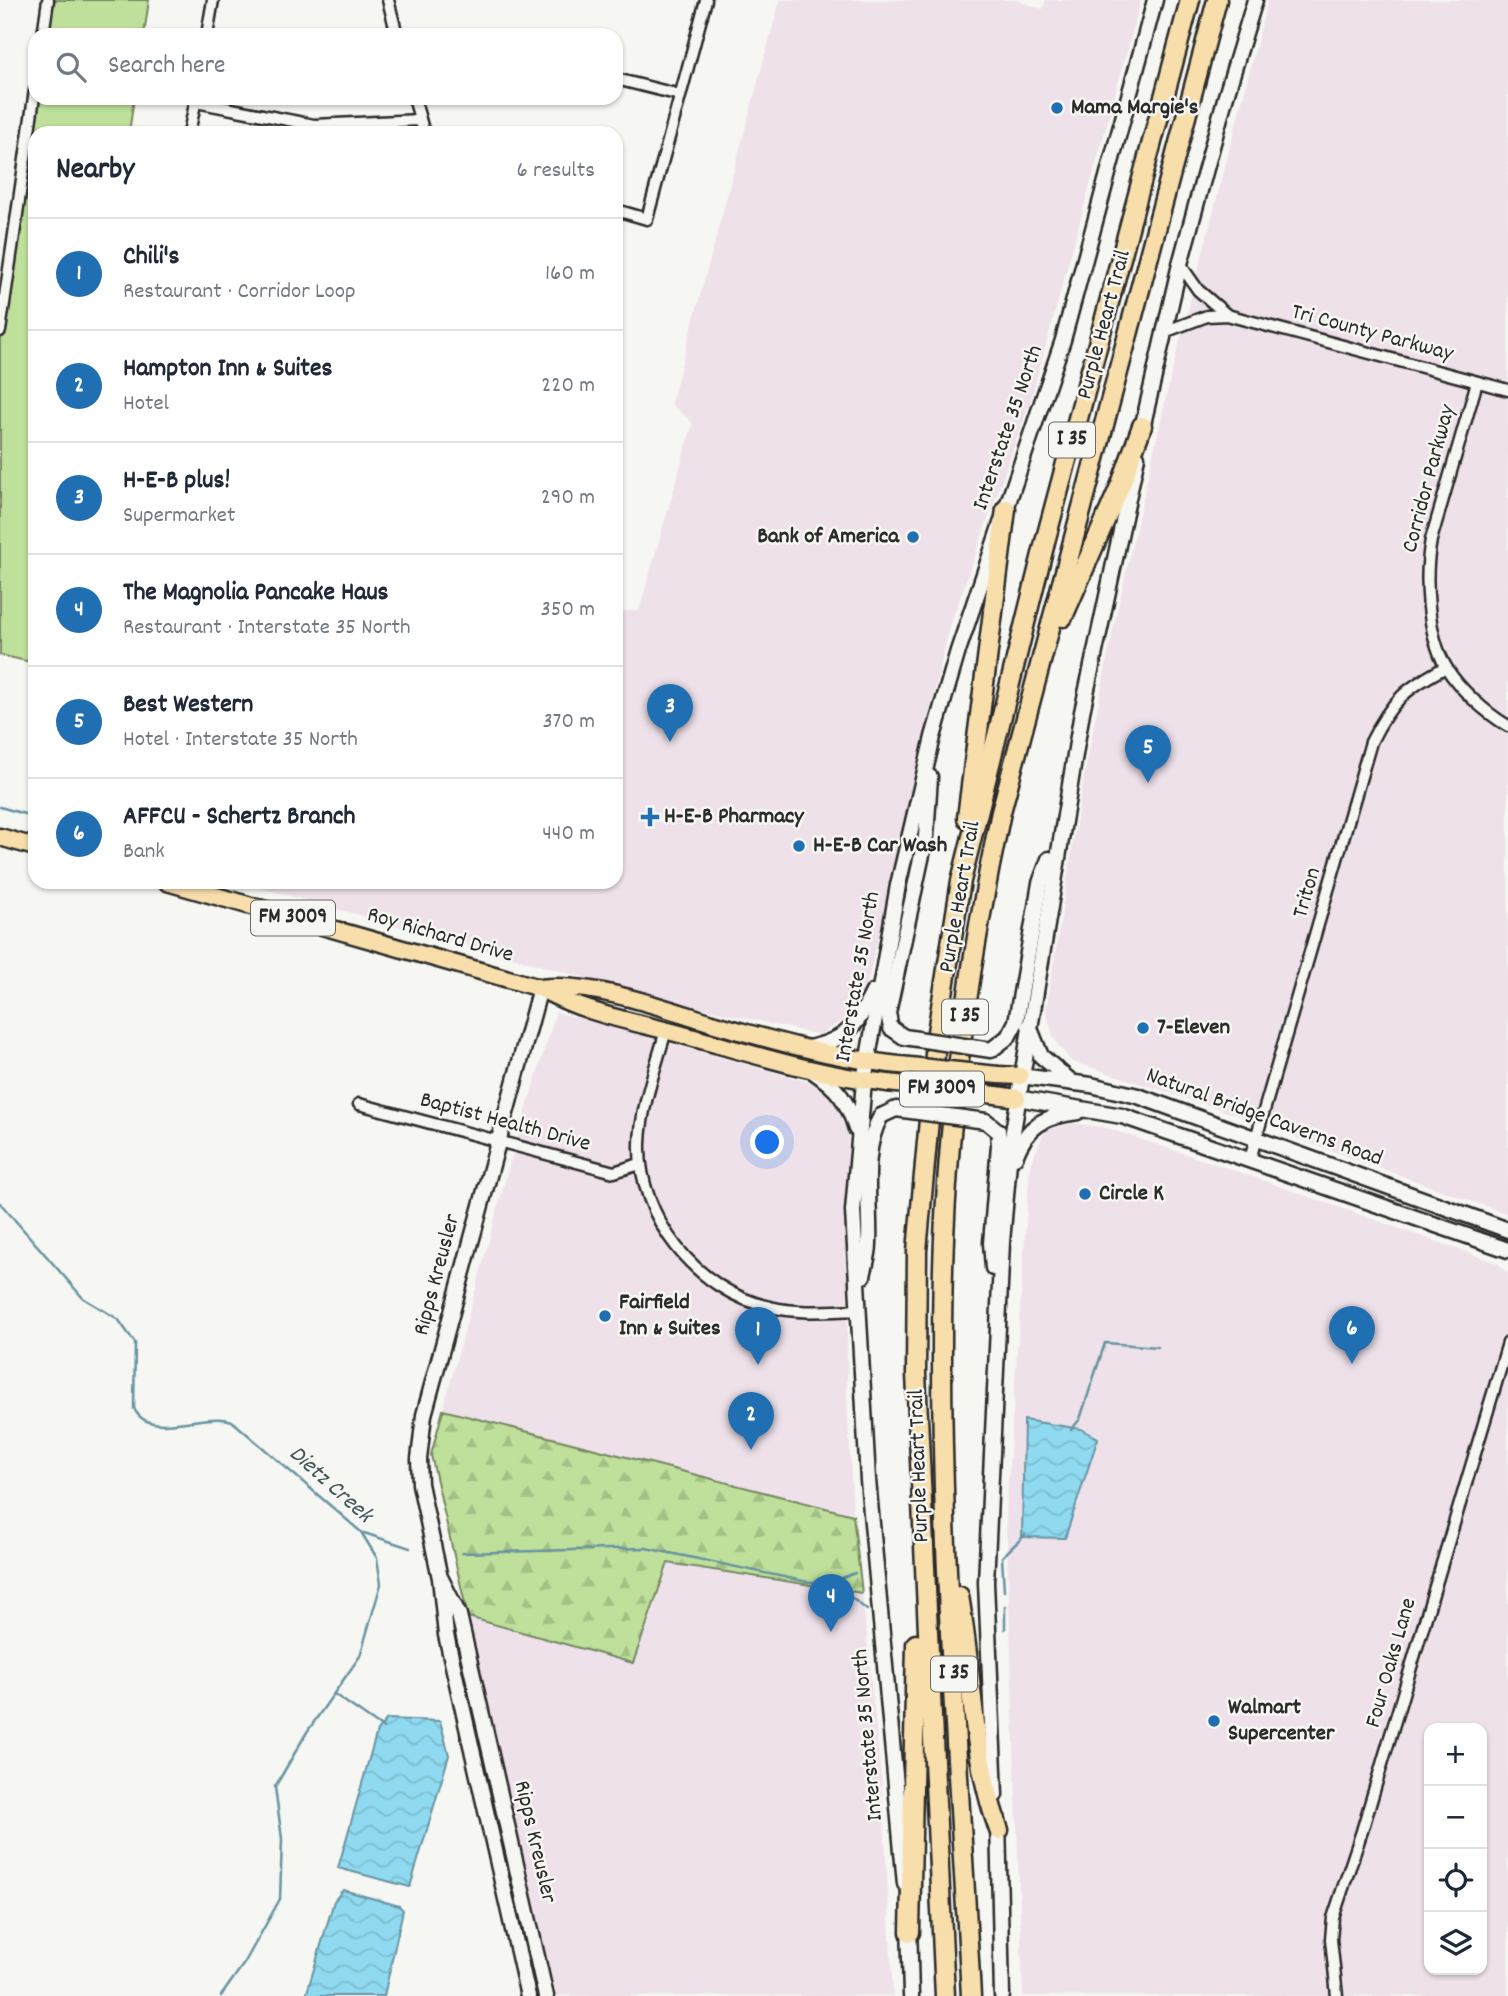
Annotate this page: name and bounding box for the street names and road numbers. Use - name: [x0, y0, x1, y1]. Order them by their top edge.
- street label: Purple Heart Trail: [1069, 246, 1141, 403]
- street label: Tri County Parkway: [1287, 297, 1457, 372]
- street label: Interstate 35 North: [965, 341, 1053, 515]
- street label: Corridor Parkway: [1394, 401, 1466, 557]
- road number: I 35: [1049, 422, 1095, 458]
- street label: Purple Heart Trail: [931, 818, 991, 975]
- street label: Triton: [1285, 864, 1331, 922]
- street label: Interstate 35 North: [828, 889, 890, 1065]
- street label: Roy Richard Drive: [363, 899, 517, 973]
- road number: FM 3009: [251, 900, 335, 936]
- road number: I 35: [942, 1000, 988, 1034]
- street label: Natural Bridge Caverns Road: [1141, 1060, 1387, 1176]
- road number: FM 3009: [900, 1072, 984, 1106]
- street label: Baptist Health Drive: [416, 1084, 594, 1162]
- street label: Ripps Kreusler: [406, 1210, 470, 1339]
- street label: Purple Heart Trail: [901, 1388, 939, 1543]
- street label: Four Oaks Lane: [1358, 1594, 1426, 1732]
- street label: Interstate 35 North: [845, 1647, 893, 1823]
- road number: I 35: [931, 1656, 977, 1692]
- street label: Ripps Kreusler: [504, 1778, 564, 1907]

